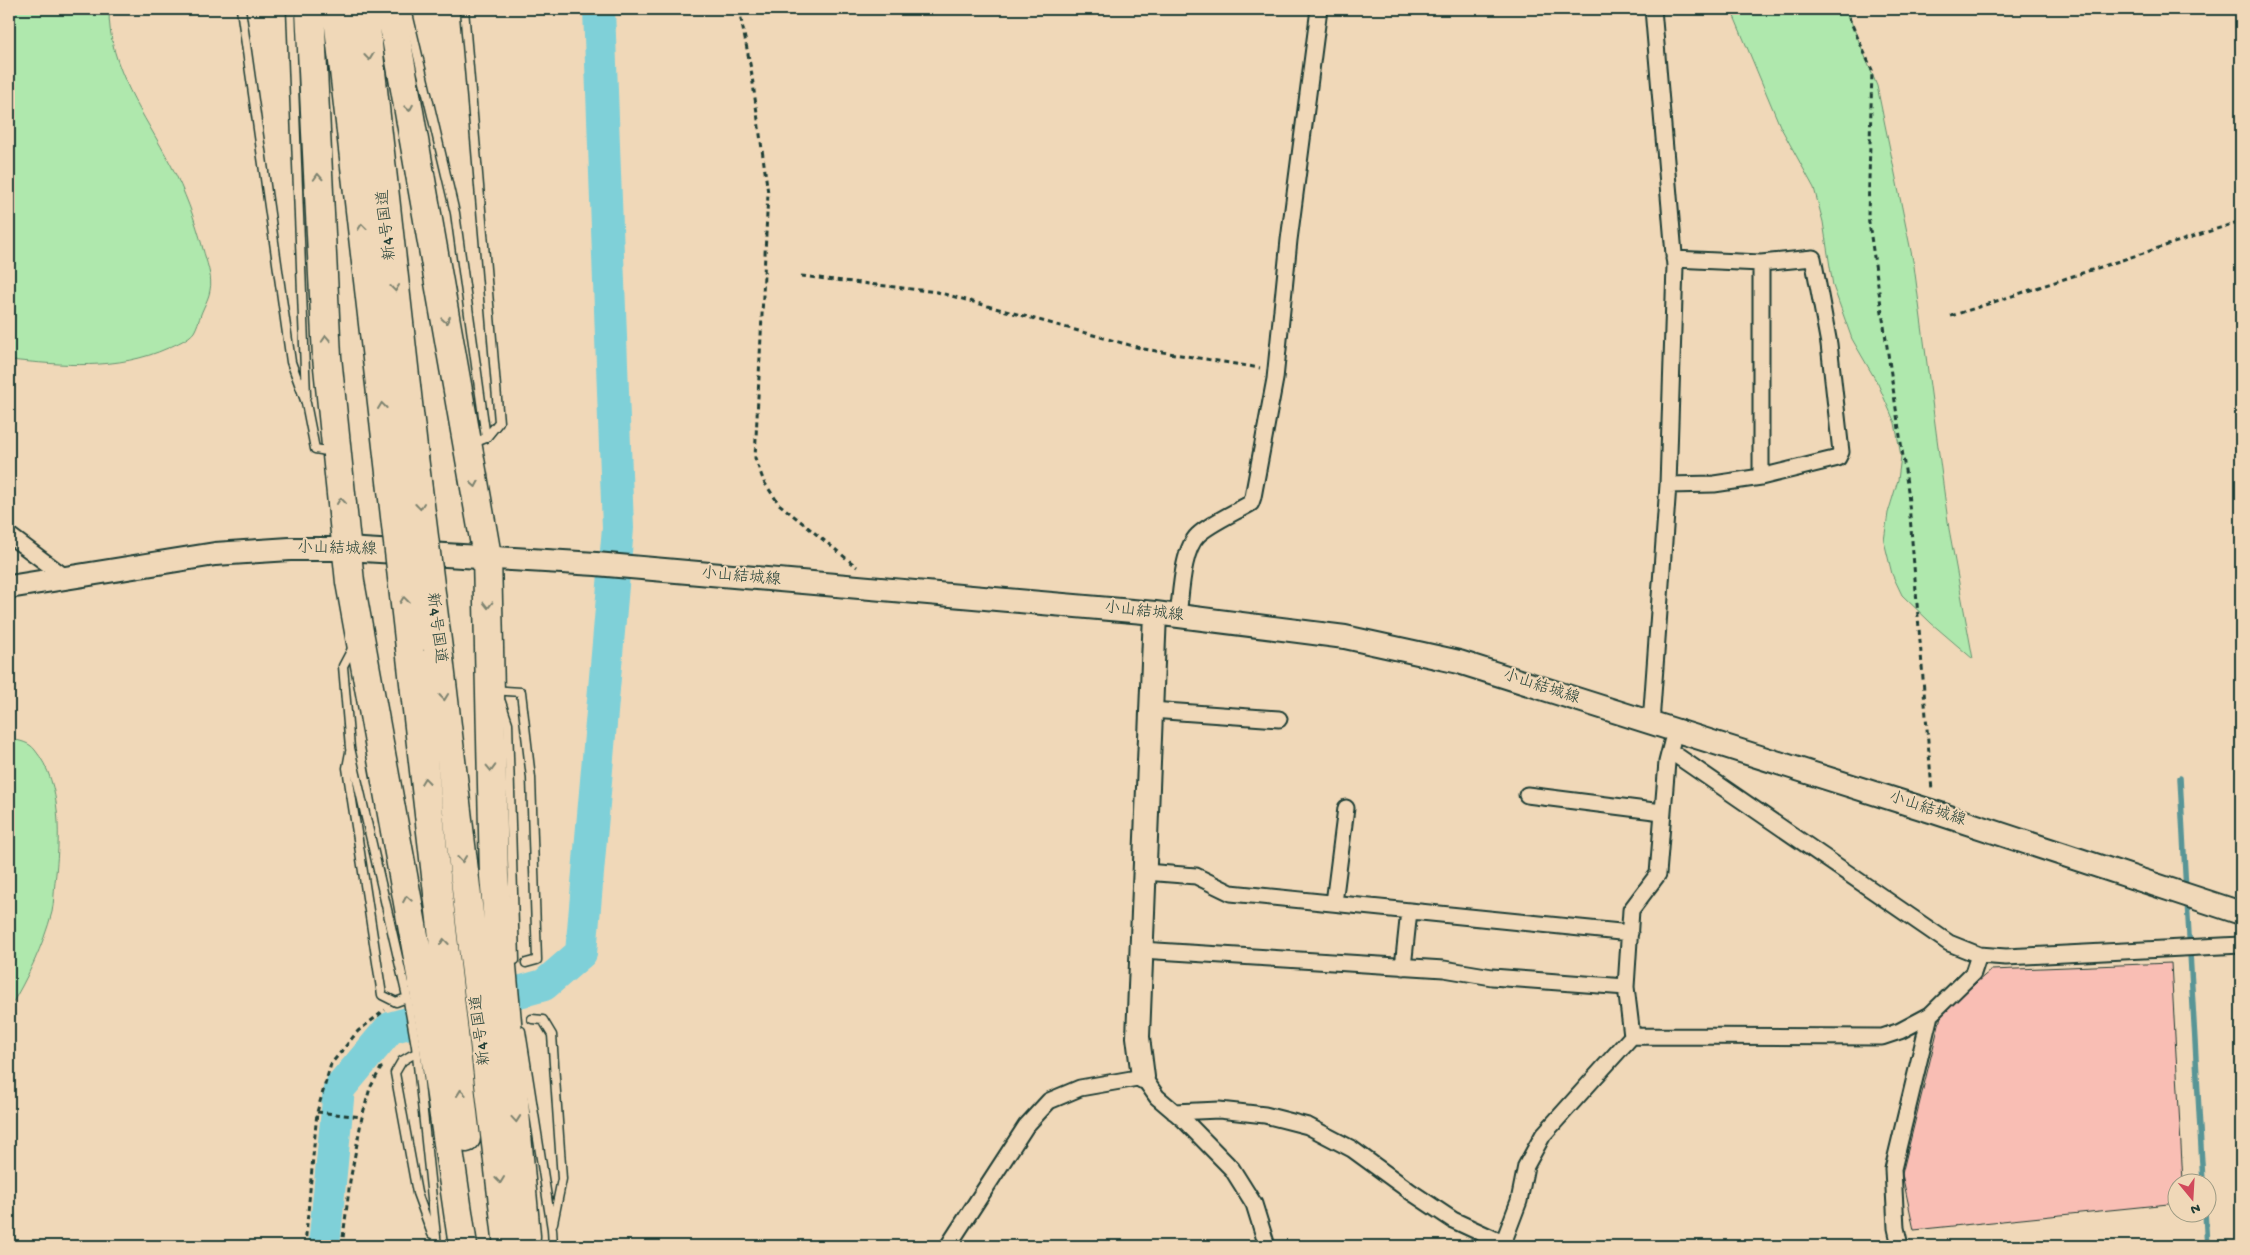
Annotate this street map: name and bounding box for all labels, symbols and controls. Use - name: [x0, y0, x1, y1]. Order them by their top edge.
- one-way arrow: [363, 54, 374, 62]
- one-way arrow: [403, 104, 413, 113]
- one-way arrow: [313, 173, 324, 181]
- street label: 新4号国道: [374, 188, 401, 262]
- one-way arrow: [357, 223, 368, 231]
- one-way arrow: [389, 285, 400, 293]
- one-way arrow: [441, 316, 451, 324]
- one-way arrow: [321, 335, 332, 343]
- one-way arrow: [377, 402, 388, 410]
- one-way arrow: [470, 480, 480, 489]
- one-way arrow: [336, 497, 347, 505]
- one-way arrow: [414, 502, 425, 510]
- street label: 小山結城線: [297, 538, 377, 560]
- street label: 小山結城線: [700, 563, 782, 591]
- street label: 新4号国道: [421, 591, 450, 665]
- one-way arrow: [399, 596, 410, 604]
- street label: 小山結城線: [1103, 597, 1185, 627]
- one-way arrow: [482, 601, 493, 609]
- street label: 小山結城線: [1500, 665, 1583, 709]
- one-way arrow: [438, 694, 449, 702]
- one-way arrow: [486, 764, 497, 772]
- one-way arrow: [420, 776, 431, 784]
- street label: 小山結城線: [1886, 787, 1969, 831]
- one-way arrow: [456, 855, 467, 863]
- one-way arrow: [403, 894, 413, 903]
- one-way arrow: [439, 938, 450, 946]
- street label: 新4号国道: [467, 993, 496, 1067]
- one-way arrow: [456, 1089, 467, 1097]
- one-way arrow: [510, 1116, 521, 1124]
- north arrow: [2168, 1172, 2218, 1222]
- one-way arrow: [494, 1176, 505, 1184]
- text: N: [2188, 1198, 2202, 1217]

